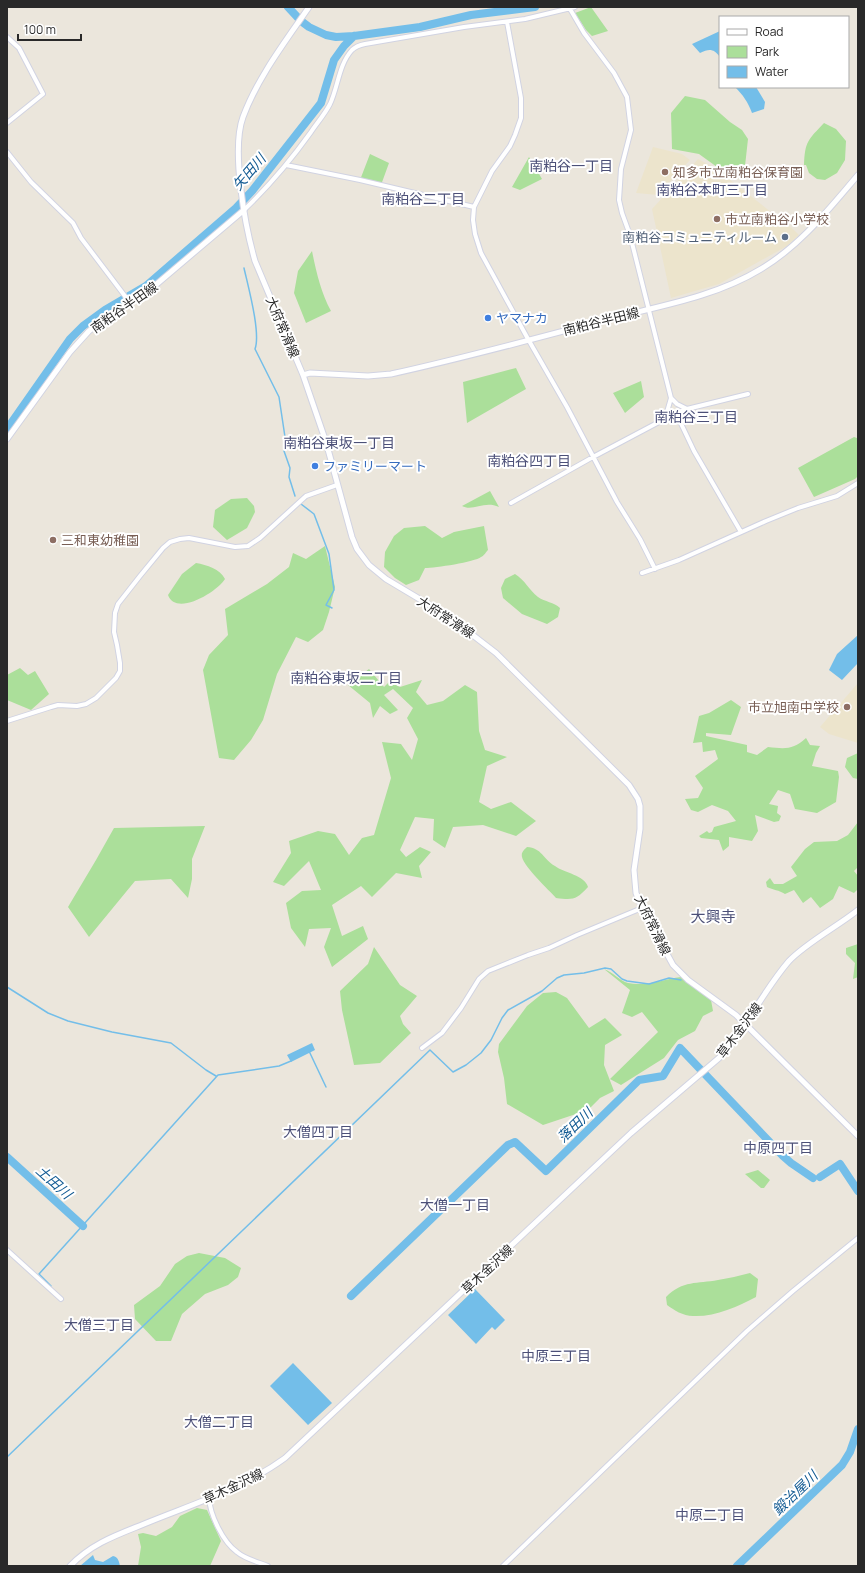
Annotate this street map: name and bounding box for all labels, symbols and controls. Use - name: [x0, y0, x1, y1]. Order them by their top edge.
- scale bar: [18, 16, 81, 42]
- legend: [719, 16, 849, 88]
- text: 100 m: [24, 21, 56, 38]
- text: Road: [755, 23, 783, 40]
- text: Park: [755, 43, 780, 60]
- text: Water: [755, 63, 789, 80]
- water label: 矢田川: [228, 148, 271, 194]
- district label: 南粕谷一丁目: [529, 156, 613, 175]
- place label: 知多市立南粕谷保育園: [673, 163, 803, 181]
- marker: 知多市立南粕谷保育園: [660, 167, 670, 177]
- district label: 南粕谷本町三丁目: [656, 180, 768, 199]
- district label: 南粕谷二丁目: [381, 189, 465, 208]
- place label: 市立南粕谷小学校: [725, 210, 829, 228]
- marker: 市立南粕谷小学校: [712, 214, 722, 224]
- place label: 南粕谷コミュニティルーム: [622, 228, 777, 246]
- marker: 南粕谷コミュニティルーム: [780, 232, 790, 242]
- street label: 南粕谷半田線: [87, 277, 161, 337]
- street label: 大府常滑線: [262, 294, 304, 360]
- street label: 南粕谷半田線: [561, 303, 641, 339]
- place label: ヤマナカ: [496, 309, 548, 327]
- marker: ヤマナカ: [483, 313, 493, 323]
- district label: 南粕谷三丁目: [654, 407, 738, 426]
- district label: 南粕谷東坂一丁目: [283, 433, 395, 452]
- district label: 南粕谷四丁目: [487, 451, 571, 470]
- place label: ファミリーマート: [323, 457, 427, 475]
- marker: ファミリーマート: [310, 461, 320, 471]
- place label: 三和東幼稚園: [61, 531, 139, 549]
- marker: 三和東幼稚園: [48, 535, 58, 545]
- street label: 大府常滑線: [414, 592, 478, 642]
- district label: 南粕谷東坂二丁目: [290, 668, 402, 687]
- place label: 市立旭南中学校: [748, 698, 839, 716]
- marker: 市立旭南中学校: [842, 702, 852, 712]
- street label: 大府常滑線: [631, 892, 675, 958]
- district label: 大興寺: [690, 906, 736, 927]
- street label: 草木金沢線: [712, 999, 766, 1061]
- water label: 落田川: [553, 1102, 598, 1146]
- district label: 大僧四丁目: [283, 1122, 353, 1141]
- district label: 中原四丁目: [743, 1138, 813, 1157]
- water label: 土田川: [32, 1161, 78, 1204]
- district label: 大僧一丁目: [420, 1195, 490, 1214]
- street label: 草木金沢線: [457, 1240, 517, 1298]
- district label: 大僧三丁目: [64, 1315, 134, 1334]
- district label: 中原三丁目: [521, 1346, 591, 1365]
- district label: 大僧二丁目: [184, 1412, 254, 1431]
- street label: 草木金沢線: [200, 1464, 266, 1508]
- water label: 鍛治屋川: [768, 1465, 823, 1519]
- district label: 中原二丁目: [675, 1505, 745, 1524]

